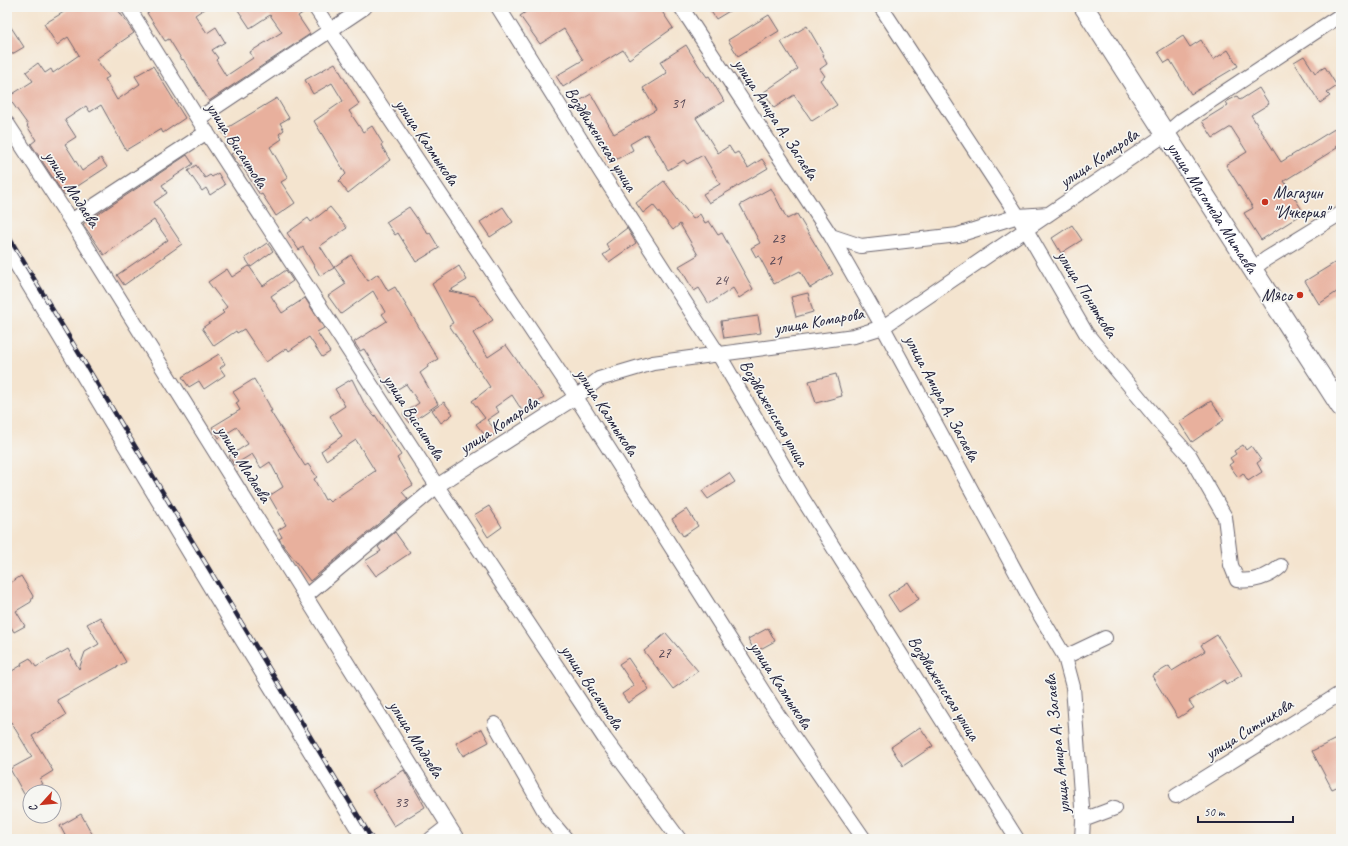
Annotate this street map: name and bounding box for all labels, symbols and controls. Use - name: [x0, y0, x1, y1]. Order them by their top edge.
- street label: улица Амира А. Загаева: [729, 54, 824, 185]
- street label: Воздвиженская улица: [560, 83, 642, 197]
- street label: улица Калмыкова: [390, 94, 464, 190]
- house number: 31: [671, 94, 686, 113]
- street label: улица Висаитова: [201, 97, 273, 193]
- street label: улица Комарова: [1055, 123, 1144, 193]
- street label: улица Магомеда Митаева: [1162, 137, 1263, 278]
- street label: улица Мадаева: [39, 146, 105, 232]
- place label: Магазин "Ичкерия": [1273, 182, 1333, 223]
- marker: Магазин "Ичкерия": [1260, 197, 1270, 207]
- house number: 23: [771, 229, 786, 248]
- street label: улица Поняткова: [1051, 246, 1123, 343]
- house number: 21: [768, 251, 783, 270]
- house number: 24: [714, 271, 729, 290]
- place label: Мясо: [1262, 285, 1294, 306]
- marker: Мясо: [1295, 290, 1305, 300]
- street label: улица Комарова: [771, 303, 867, 339]
- street label: улица Амира А. Загаева: [899, 330, 985, 466]
- street label: Воздвиженская улица: [734, 356, 814, 471]
- street label: улица Калмыкова: [570, 364, 644, 461]
- street label: улица Висаитова: [378, 369, 450, 465]
- street label: улица Комарова: [454, 391, 544, 459]
- street label: улица Мадаева: [212, 421, 277, 508]
- street label: Воздвиженская улица: [903, 632, 985, 746]
- street label: улица Калмыкова: [744, 637, 818, 734]
- street label: улица Висаитова: [555, 640, 629, 734]
- house number: 27: [657, 644, 672, 663]
- street label: улица Амира А. Загаева: [1039, 672, 1075, 816]
- street label: улица Ситникова: [1200, 693, 1298, 765]
- street label: улица Мадаева: [384, 696, 449, 783]
- north arrow: [22, 784, 62, 824]
- house number: 33: [394, 793, 409, 812]
- scale bar: [1198, 798, 1293, 824]
- text: С: [25, 802, 41, 814]
- text: 50 m: [1204, 804, 1226, 820]

